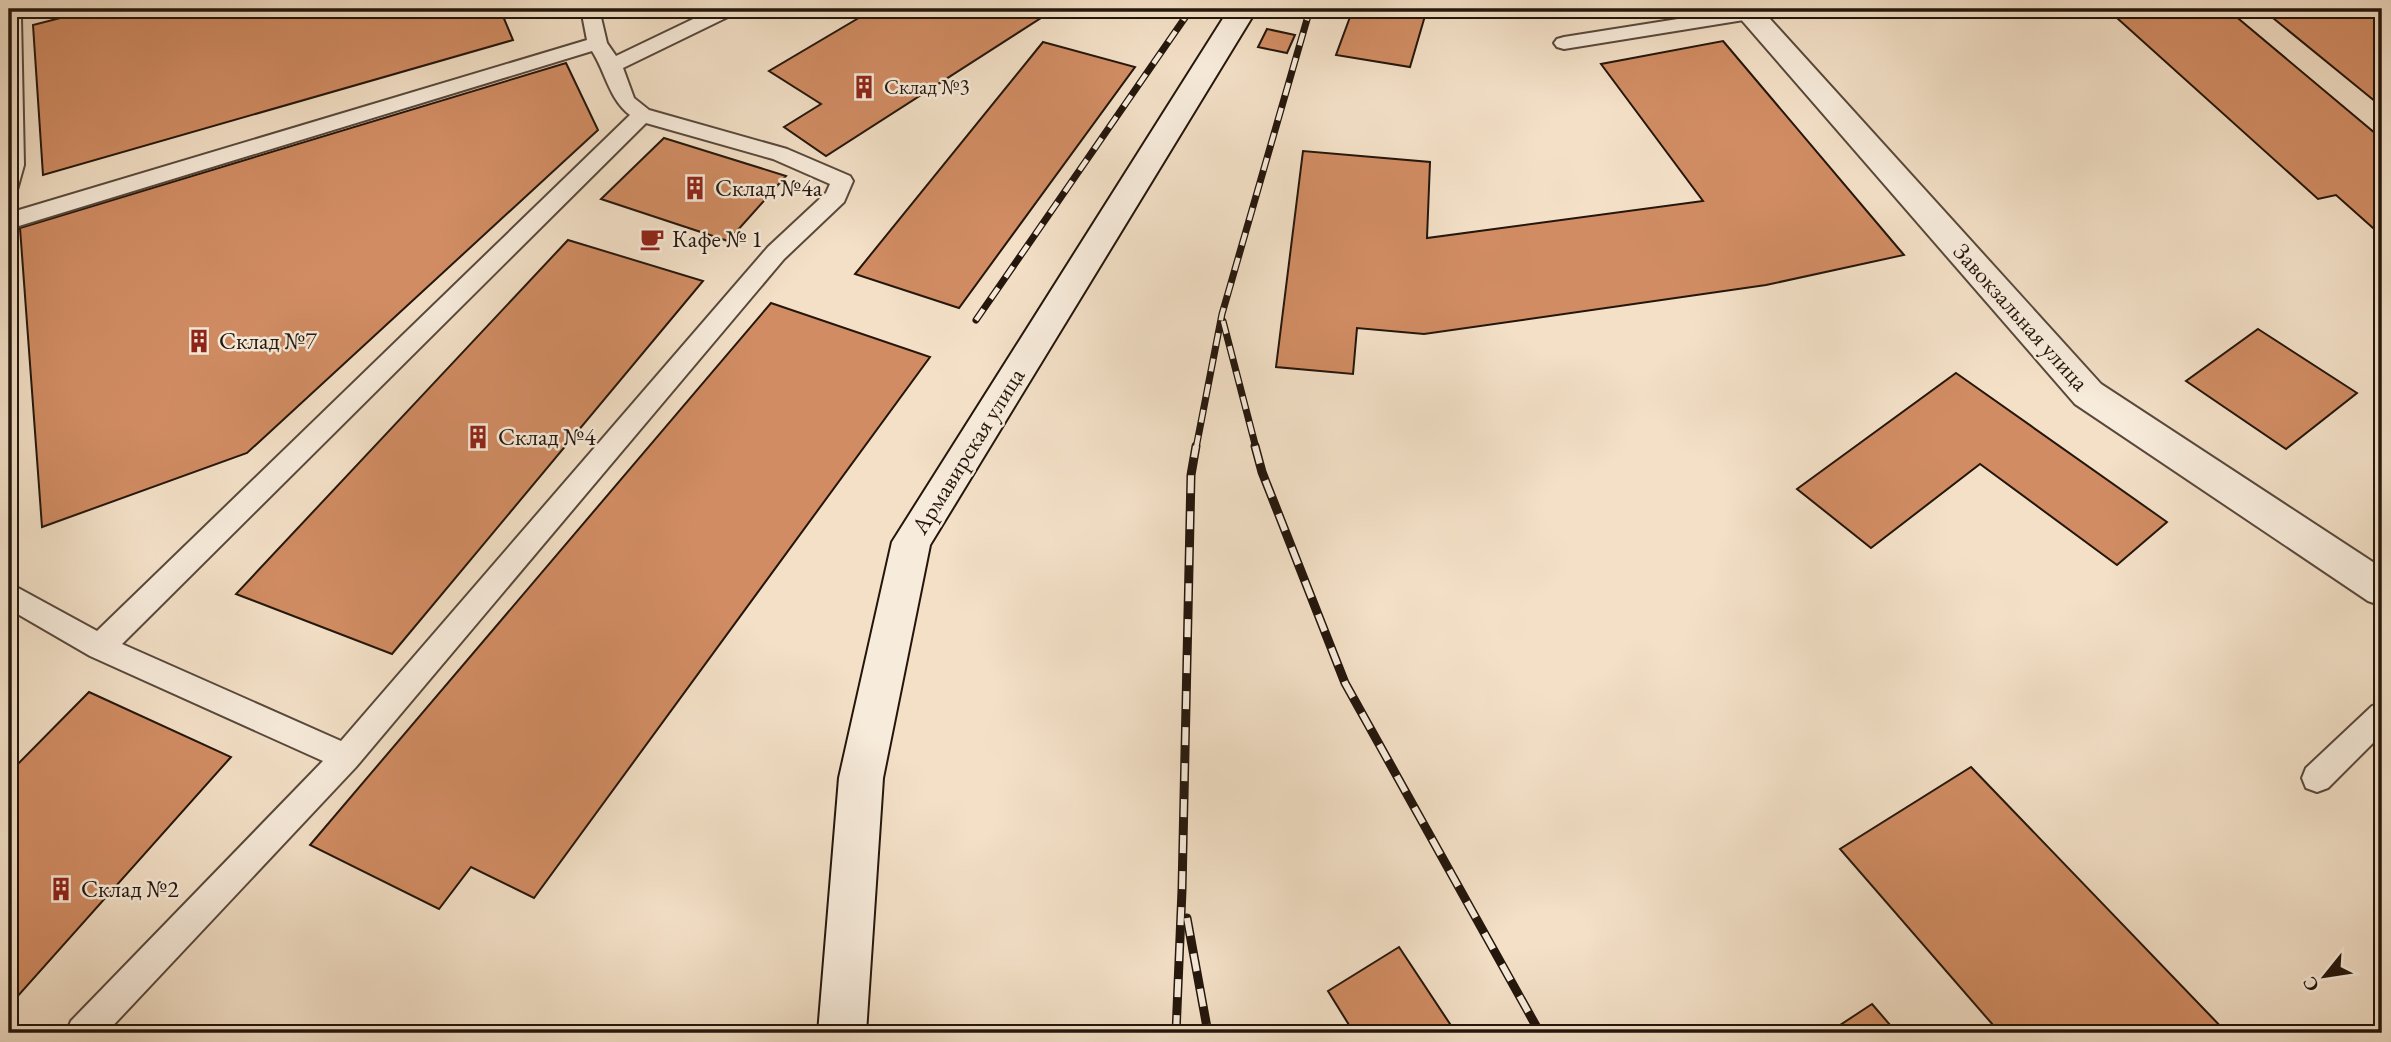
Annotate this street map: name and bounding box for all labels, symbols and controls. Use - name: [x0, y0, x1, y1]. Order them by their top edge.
- building icon: Склад №3: [850, 73, 878, 101]
- place label: Склад №3: [884, 73, 969, 100]
- place label: Склад №4а: [715, 172, 823, 203]
- building icon: Склад №4а: [681, 174, 709, 202]
- place label: Кафе № 1: [672, 223, 763, 254]
- cafe icon: Кафе № 1: [638, 225, 666, 253]
- street label: Завокзальная улица: [1947, 236, 2096, 397]
- place label: Склад №7: [219, 325, 317, 356]
- building icon: Склад №7: [185, 327, 213, 355]
- street label: Армавирская улица: [903, 361, 1031, 541]
- place label: Склад №4: [498, 421, 596, 452]
- building icon: Склад №4: [464, 423, 492, 451]
- place label: Склад №2: [81, 873, 179, 904]
- building icon: Склад №2: [47, 875, 75, 903]
- north arrow: [2290, 940, 2360, 1010]
- text: С: [2297, 972, 2325, 996]

